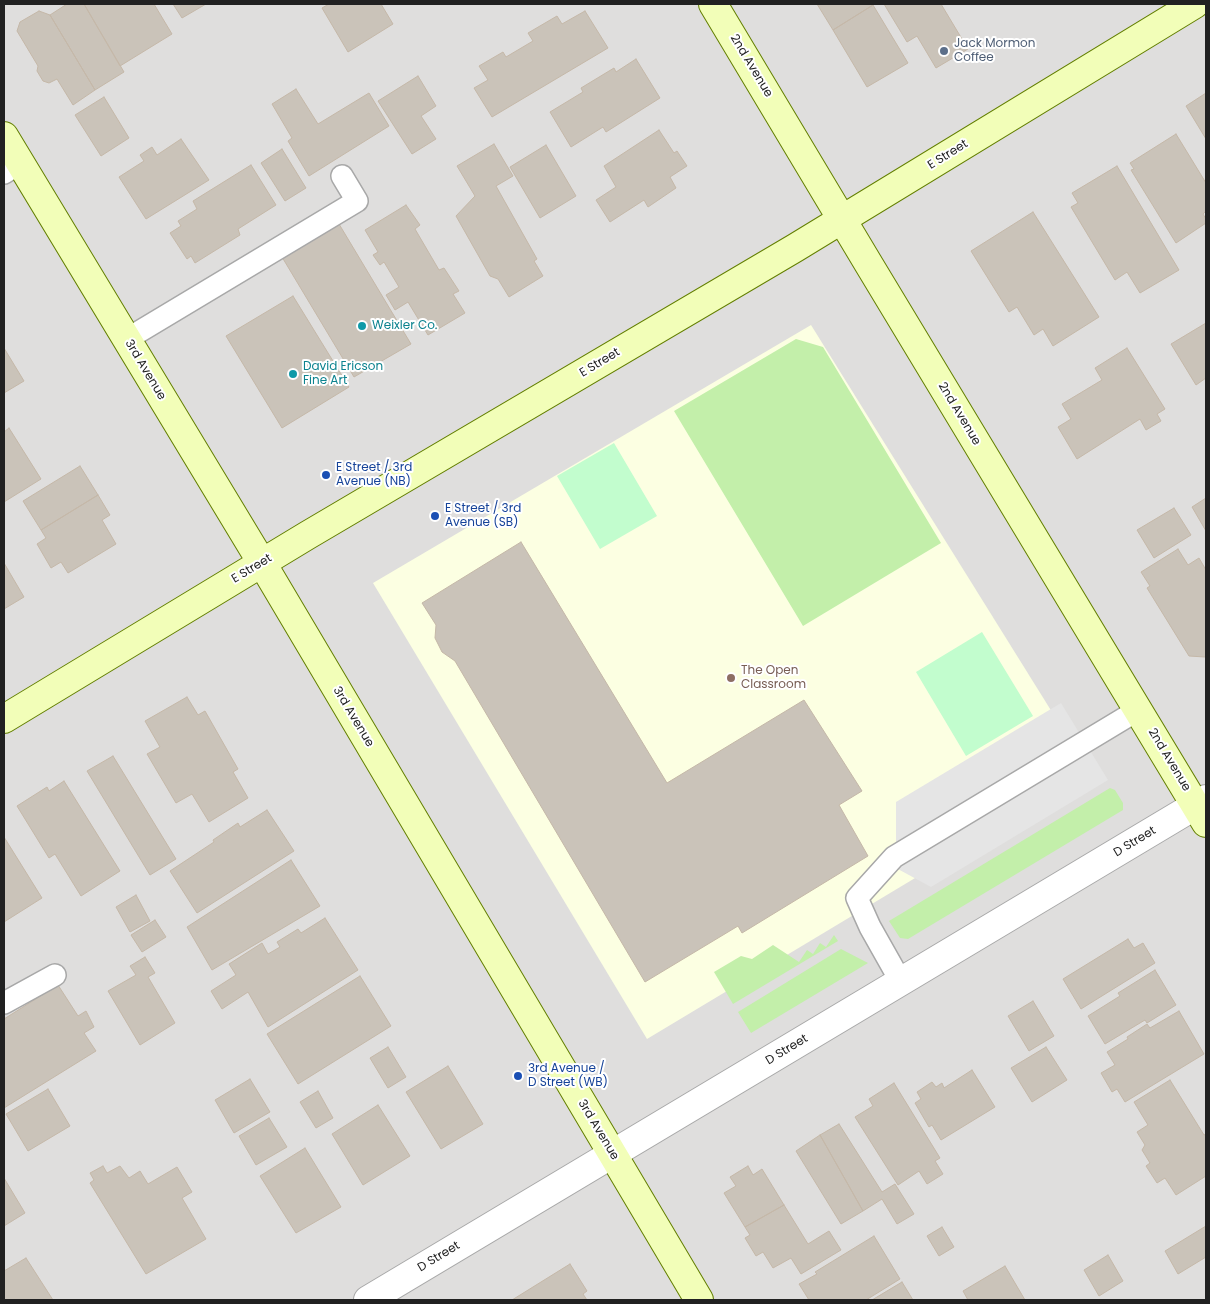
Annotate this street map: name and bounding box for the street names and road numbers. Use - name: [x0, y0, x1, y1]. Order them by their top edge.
- street label: 2nd Avenue: [727, 32, 775, 100]
- street label: E Street: [925, 137, 971, 173]
- street label: 3rd Avenue: [121, 337, 169, 403]
- street label: E Street: [577, 345, 623, 381]
- street label: 2nd Avenue: [935, 380, 983, 448]
- street label: E Street: [229, 551, 275, 587]
- street label: 3rd Avenue: [329, 684, 377, 750]
- street label: 2nd Avenue: [1145, 726, 1193, 794]
- street label: D Street: [1111, 824, 1159, 860]
- street label: D Street: [763, 1032, 811, 1068]
- street label: 3rd Avenue: [574, 1097, 622, 1163]
- street label: D Street: [415, 1239, 463, 1275]

